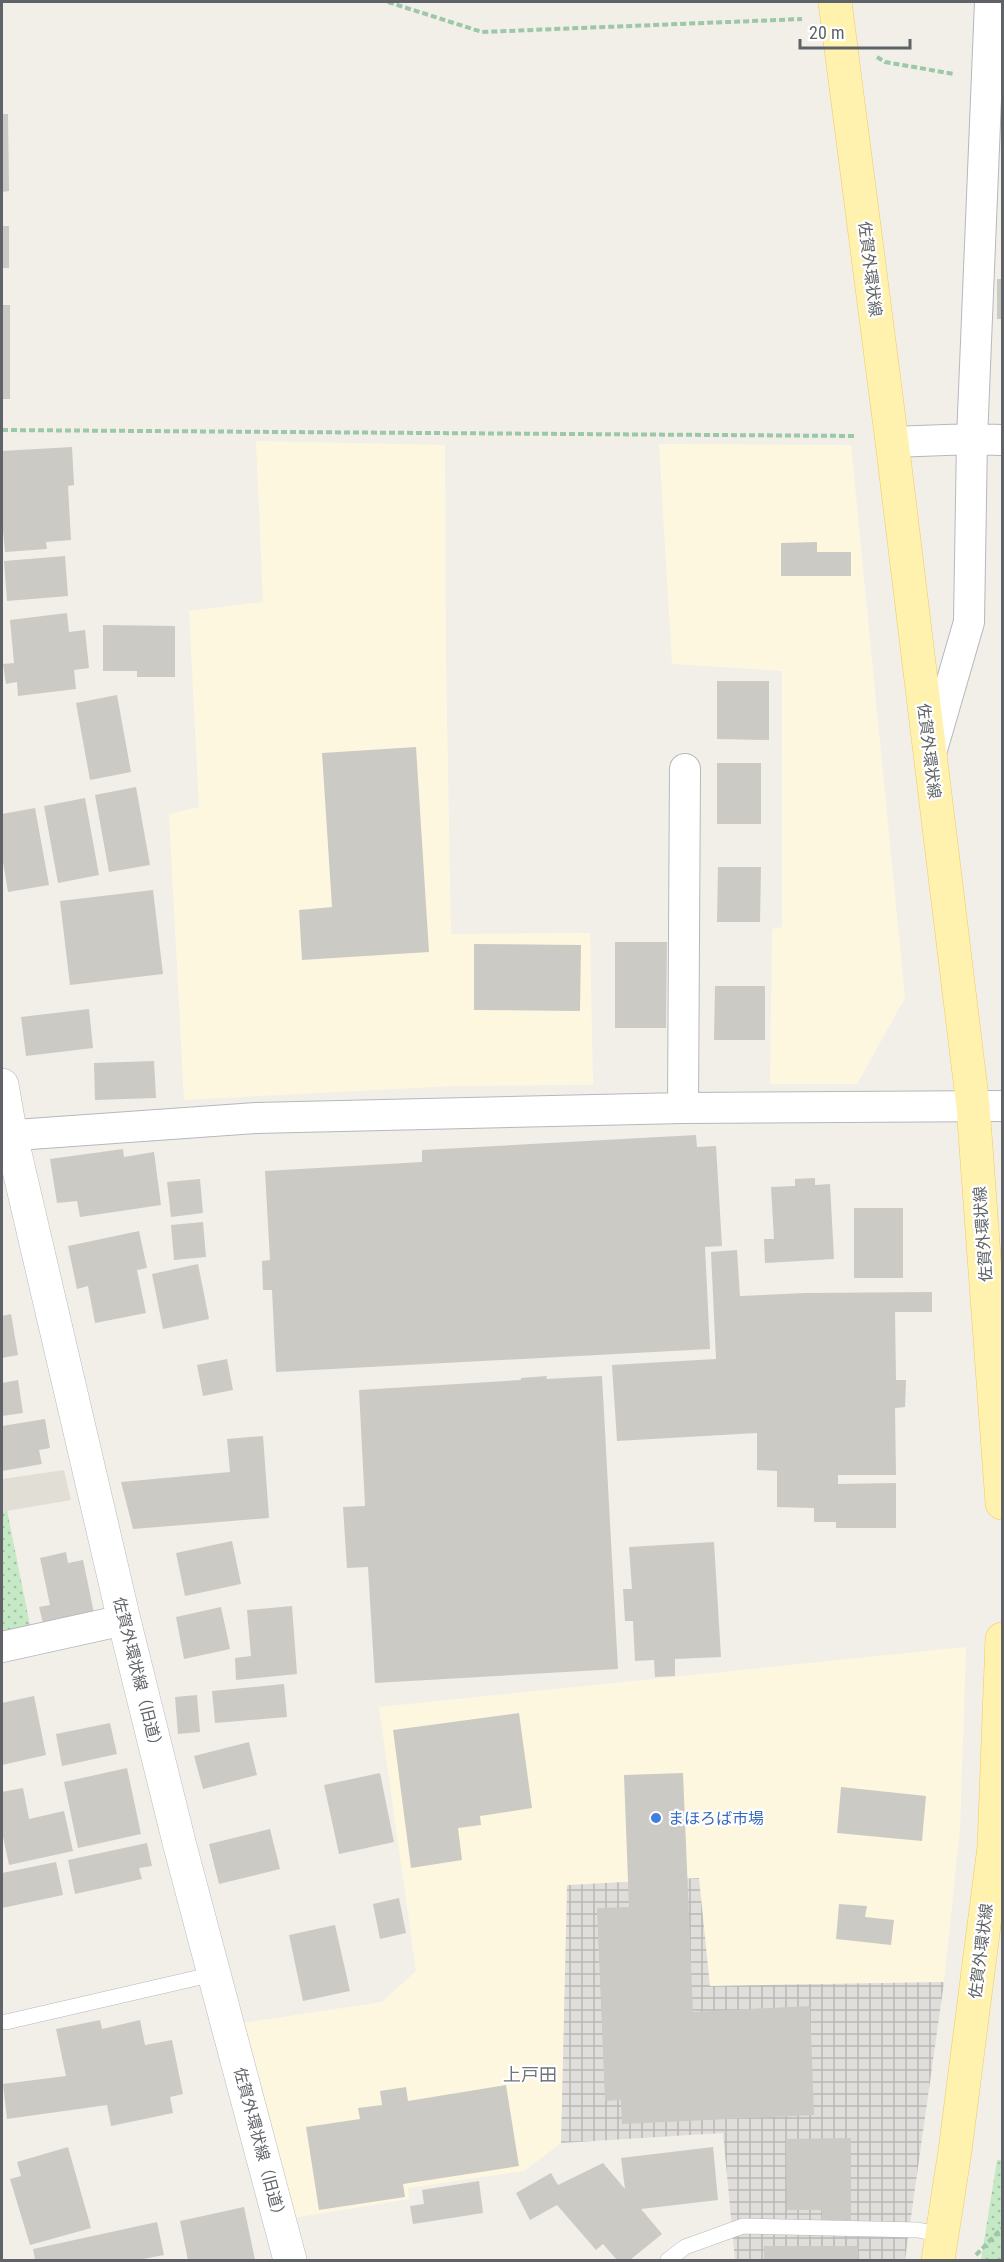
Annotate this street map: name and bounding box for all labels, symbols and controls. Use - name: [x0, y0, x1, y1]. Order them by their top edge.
- scale bar: [800, 12, 910, 50]
- text: 20 m: [809, 22, 844, 43]
- street label: 佐賀外環状線: [855, 220, 885, 318]
- street label: 佐賀外環状線: [914, 702, 944, 800]
- street label: 佐賀外環状線: [970, 1185, 996, 1283]
- street label: 佐賀外環状線（旧道）: [109, 1595, 167, 1755]
- place label: まほろば市場: [668, 1809, 764, 1828]
- marker: まほろば市場: [649, 1811, 663, 1825]
- street label: 佐賀外環状線: [966, 1902, 996, 2000]
- district label: 上戸田: [503, 2064, 557, 2085]
- street label: 佐賀外環状線（旧道）: [230, 2065, 290, 2225]

